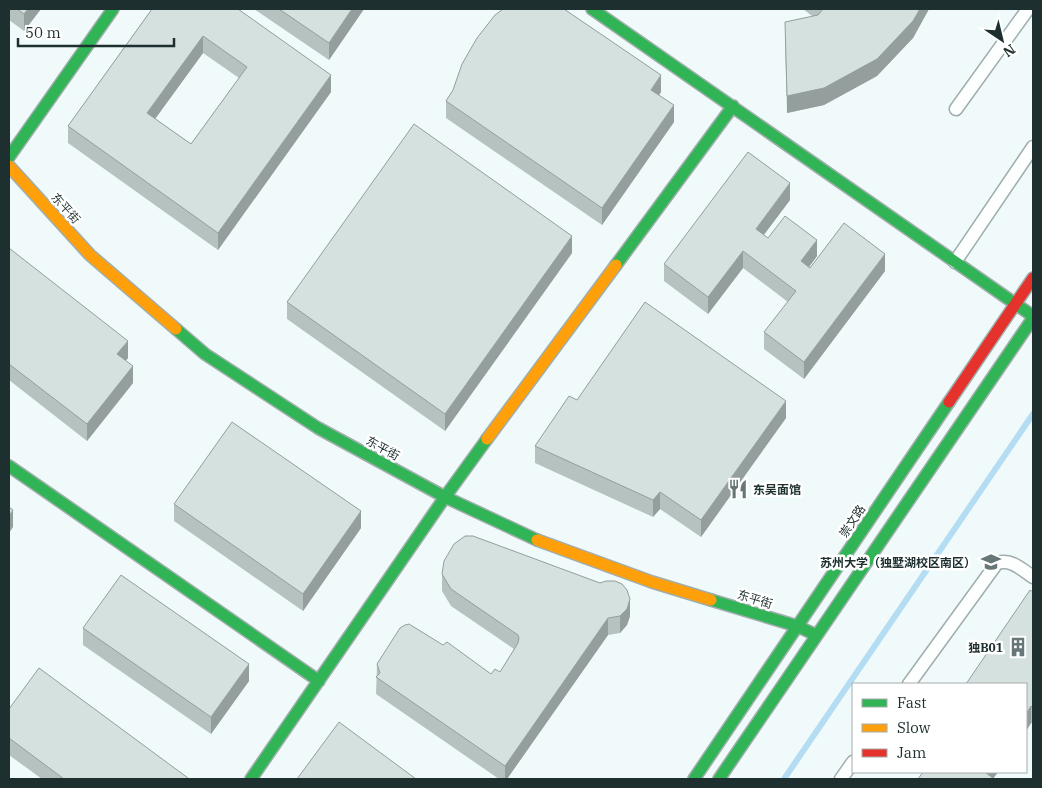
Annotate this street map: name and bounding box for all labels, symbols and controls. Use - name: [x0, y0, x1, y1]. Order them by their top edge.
- scale bar: [18, 15, 174, 47]
- north arrow: [977, 15, 1027, 65]
- text: 50 m: [25, 23, 61, 42]
- text: N: [1000, 40, 1019, 61]
- street label: 东平街: [48, 190, 84, 226]
- street label: 东平街: [364, 433, 402, 463]
- restaurant icon: 东吴面馆: [727, 478, 749, 500]
- place label: 东吴面馆: [753, 482, 801, 497]
- street label: 崇文路: [836, 502, 868, 540]
- school or university icon: 苏州大学（独墅湖校区南区）: [980, 551, 1002, 573]
- place label: 苏州大学（独墅湖校区南区）: [820, 555, 976, 570]
- street label: 东平街: [736, 587, 774, 611]
- building icon: 独B01: [1007, 636, 1029, 658]
- place label: 独B01: [968, 640, 1003, 655]
- legend: [852, 683, 1027, 773]
- text: Fast: [897, 693, 927, 712]
- text: Slow: [897, 718, 931, 737]
- text: Jam: [897, 743, 926, 762]

